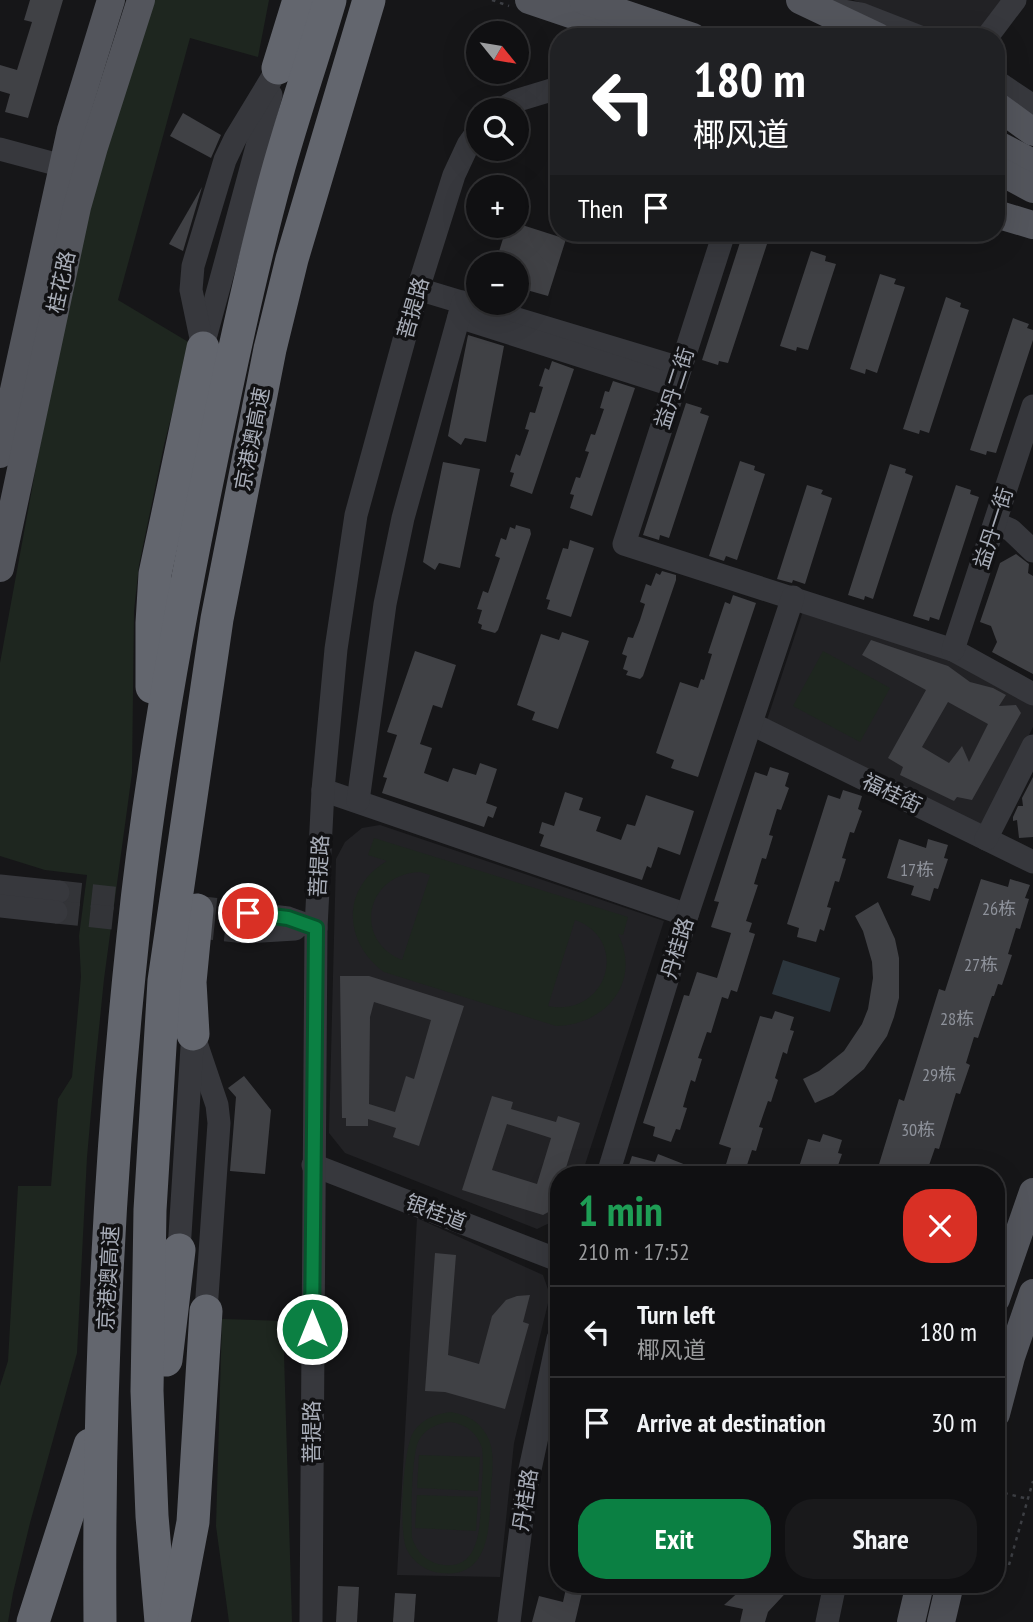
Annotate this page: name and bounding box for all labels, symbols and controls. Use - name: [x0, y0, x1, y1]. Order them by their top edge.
- north arrow: [466, 21, 528, 84]
- map controls: [466, 21, 529, 315]
- text: 180 m: [693, 47, 806, 111]
- icon: left: [578, 56, 669, 147]
- button: search: [466, 98, 529, 161]
- text: 椰风道: [693, 113, 789, 155]
- button: +: [466, 175, 529, 238]
- icon: arrive: [637, 189, 675, 227]
- text: Then: [578, 192, 623, 225]
- street label: 桂花路: [41, 248, 81, 316]
- button: −: [466, 252, 529, 315]
- street label: 菩提路: [391, 274, 435, 342]
- street label: 益丹二街: [648, 344, 700, 432]
- street label: 京港澳高速: [229, 385, 275, 493]
- street label: 益丹一街: [967, 484, 1019, 572]
- street label: 福桂街: [858, 767, 926, 819]
- street label: 菩提路: [304, 834, 334, 898]
- house number: 17栋: [900, 858, 934, 881]
- pin: [218, 883, 278, 943]
- icon: arrive: [229, 894, 267, 932]
- house number: 26栋: [982, 897, 1016, 920]
- street label: 丹桂路: [655, 914, 699, 982]
- house number: 27栋: [964, 953, 998, 976]
- house number: 28栋: [940, 1007, 974, 1030]
- house number: 29栋: [922, 1063, 956, 1086]
- house number: 30栋: [901, 1118, 935, 1141]
- text: 1 min: [578, 1183, 663, 1238]
- street label: 银桂道: [402, 1188, 470, 1236]
- button: close: [903, 1189, 977, 1263]
- street label: 京港澳高速: [92, 1225, 124, 1331]
- text: 210 m · 17:52: [578, 1237, 690, 1266]
- position arrow: [275, 1292, 349, 1366]
- text: Turn left: [637, 1298, 715, 1331]
- icon: left: [578, 1313, 616, 1351]
- text: 180 m: [919, 1315, 977, 1348]
- text: 椰风道: [637, 1335, 706, 1364]
- street label: 菩提路: [298, 1401, 325, 1464]
- icon: arrive: [578, 1404, 616, 1442]
- text: Arrive at destination: [637, 1406, 826, 1439]
- text: 30 m: [931, 1406, 977, 1439]
- street label: 丹桂路: [507, 1467, 543, 1533]
- button: Exit: [578, 1499, 771, 1579]
- button: Share: [785, 1499, 977, 1579]

